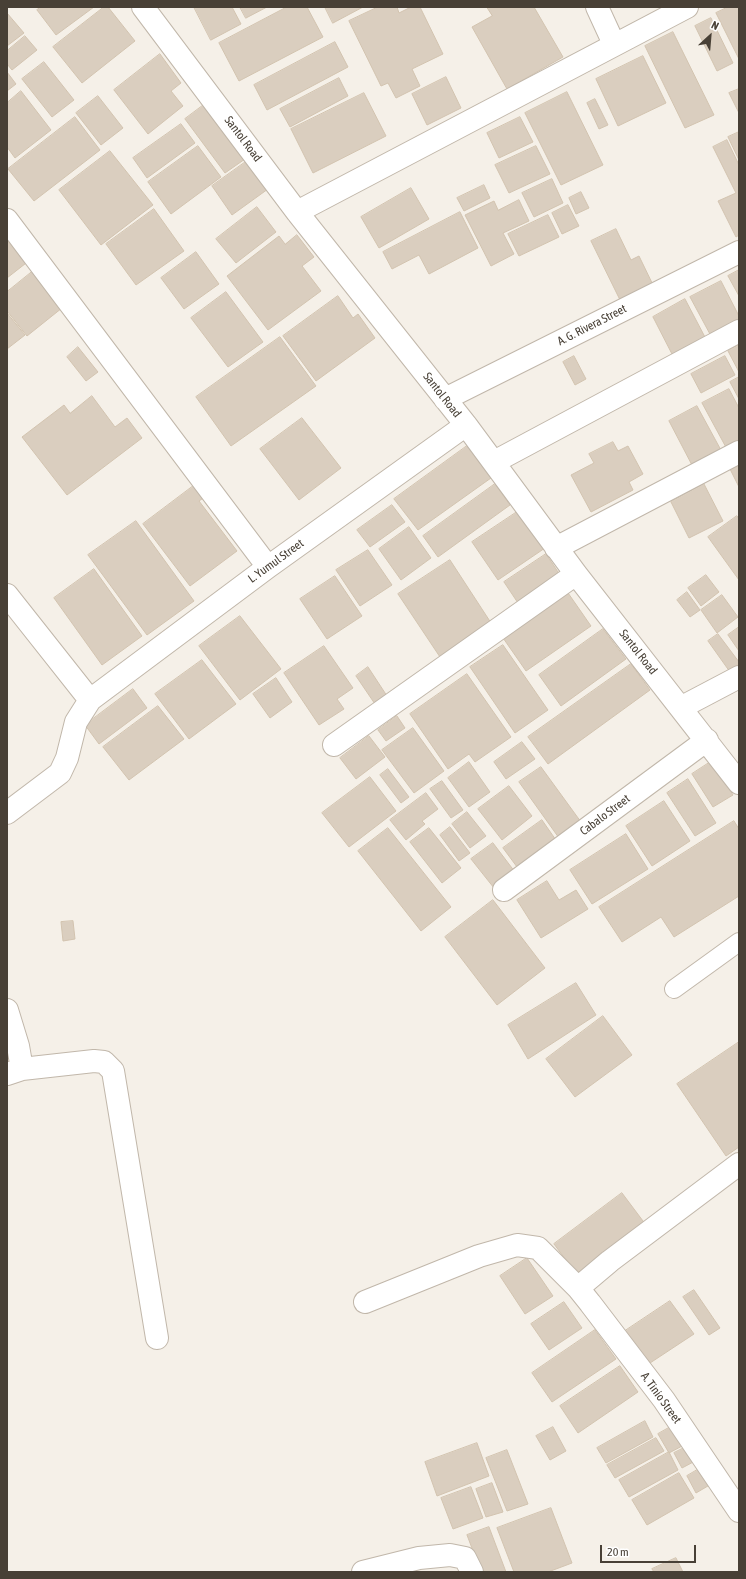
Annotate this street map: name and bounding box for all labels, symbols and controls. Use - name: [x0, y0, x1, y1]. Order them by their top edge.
- north arrow: [690, 16, 730, 56]
- text: N: [710, 18, 721, 32]
- street label: Santol Road: [221, 113, 265, 165]
- street label: A. G. Rivera Street: [555, 301, 629, 349]
- street label: Santol Road: [420, 370, 464, 420]
- street label: L. Yumul Street: [245, 536, 307, 586]
- street label: Santol Road: [616, 627, 660, 677]
- street label: Cabalo Street: [577, 792, 633, 838]
- street label: A. Tinio Street: [638, 1370, 684, 1426]
- scale bar: [602, 1537, 698, 1563]
- text: 20 m: [607, 1545, 629, 1559]

